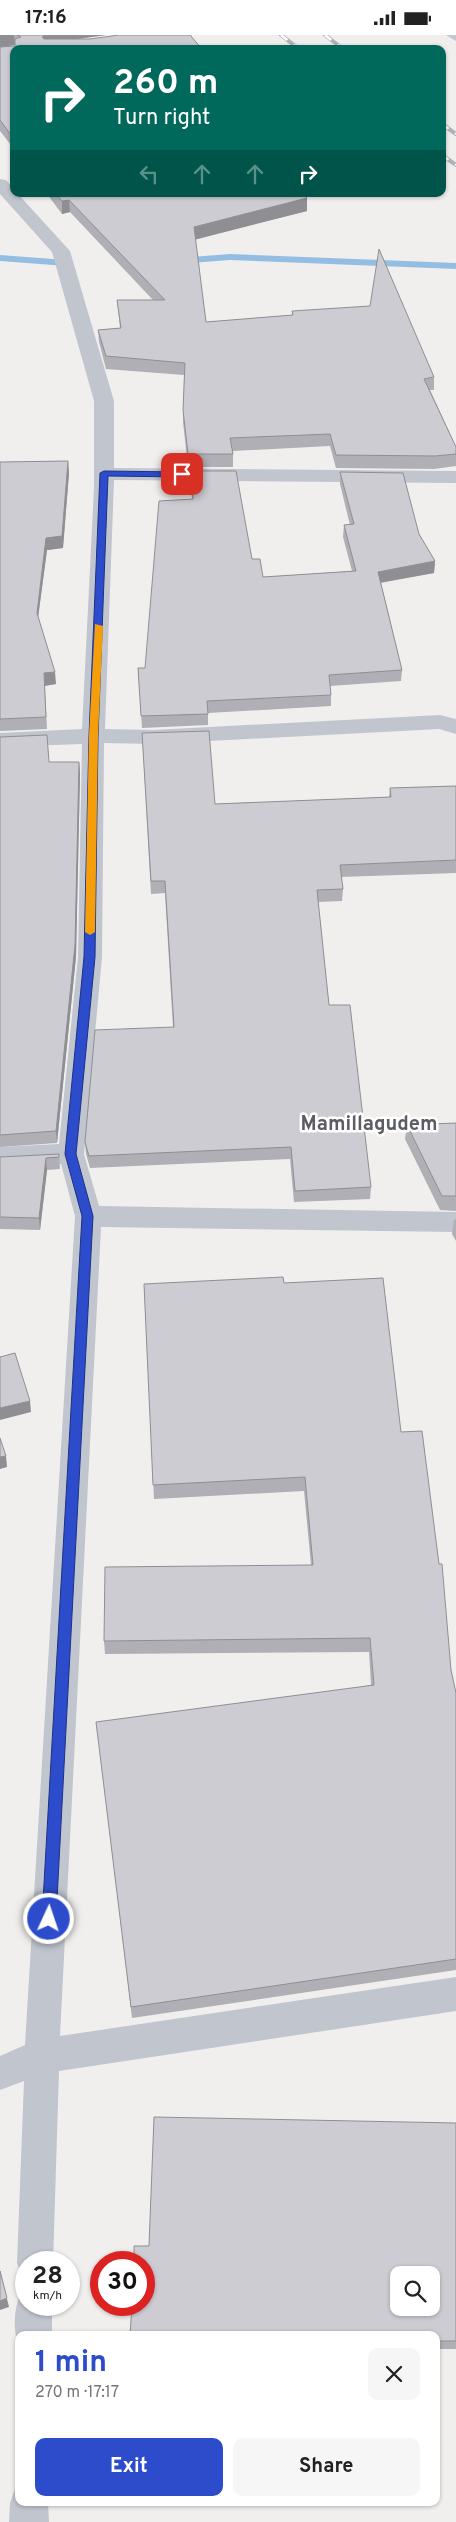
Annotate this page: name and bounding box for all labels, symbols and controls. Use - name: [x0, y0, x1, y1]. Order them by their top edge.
- text: 17:16: [25, 6, 67, 30]
- text: 260 m: [113, 62, 218, 106]
- icon: right: [30, 65, 95, 130]
- text: Turn right: [113, 105, 210, 132]
- icon: left: [135, 160, 163, 188]
- icon: ahead: [188, 160, 216, 188]
- icon: ahead: [241, 160, 269, 188]
- icon: right: [294, 160, 322, 188]
- pin: [161, 453, 203, 495]
- icon: arrive: [168, 460, 196, 488]
- district label: Mamillagudem: [301, 1112, 438, 1138]
- position arrow: [22, 1892, 74, 1944]
- speed limit sign: 30: [90, 2251, 155, 2316]
- text: 28: [32, 2261, 63, 2293]
- map controls: [390, 2266, 440, 2316]
- button: search: [390, 2266, 440, 2316]
- text: km/h: [33, 2288, 62, 2304]
- text: 1 min: [35, 2345, 107, 2382]
- button: close: [368, 2348, 420, 2400]
- text: 270 m · 17:17: [35, 2383, 119, 2403]
- button: Exit: [35, 2438, 223, 2496]
- button: Share: [233, 2438, 420, 2496]

